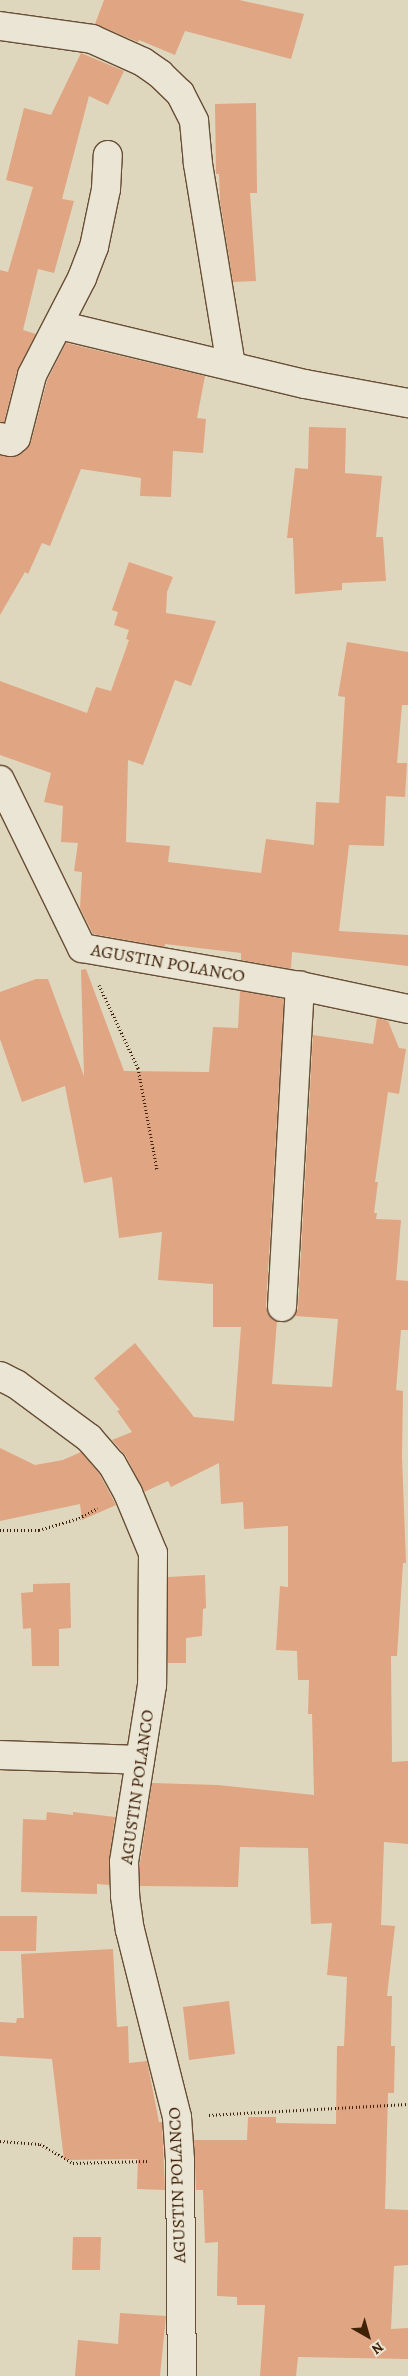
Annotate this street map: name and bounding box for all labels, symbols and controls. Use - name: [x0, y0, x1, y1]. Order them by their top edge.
- street label: AGUSTIN POLANCO: [89, 939, 247, 987]
- street label: AGUSTIN POLANCO: [115, 1708, 159, 1866]
- street label: AGUSTIN POLANCO: [163, 2107, 191, 2263]
- north arrow: [343, 2311, 393, 2361]
- text: N: [368, 2338, 387, 2359]

